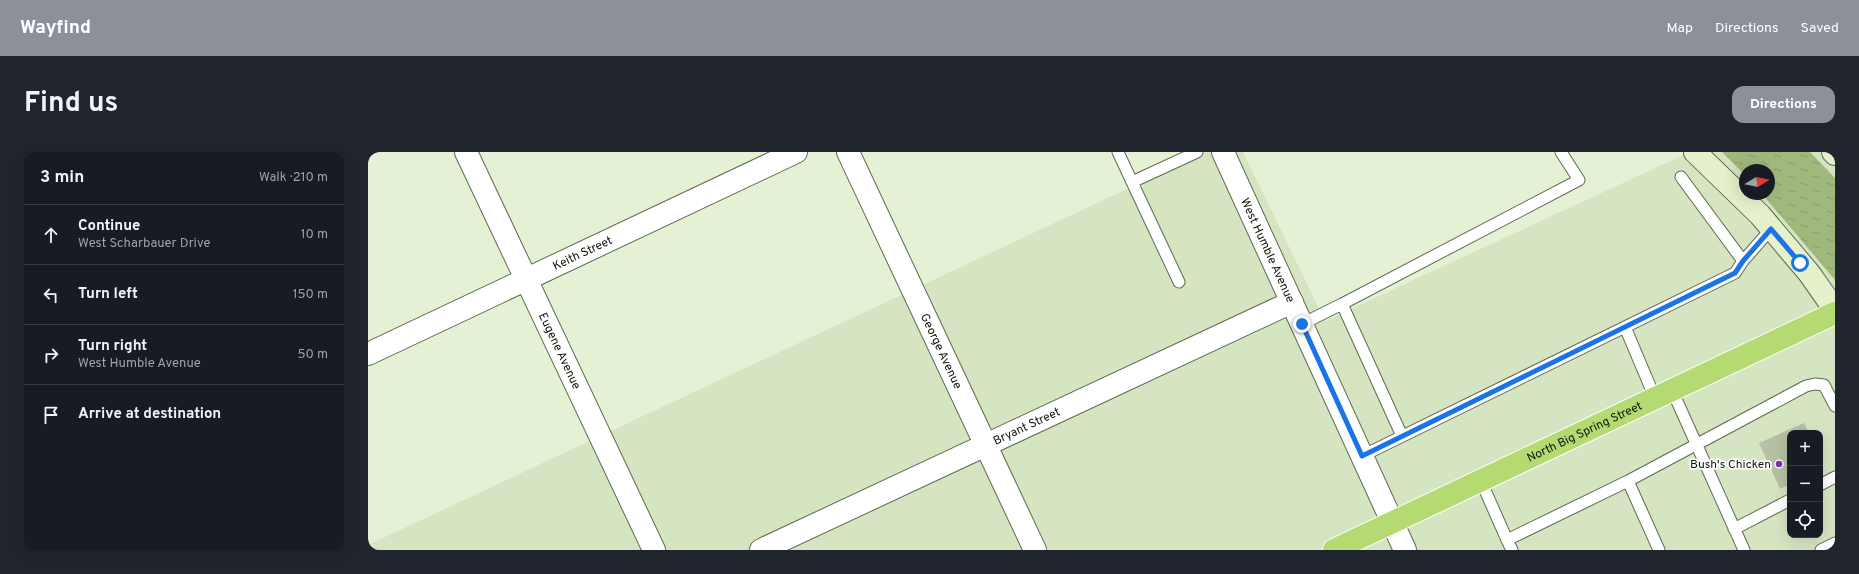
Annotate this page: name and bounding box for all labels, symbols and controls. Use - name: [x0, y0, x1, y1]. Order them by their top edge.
- text: Wayfind: [20, 16, 91, 40]
- text: Map: [1667, 20, 1693, 37]
- text: Directions: [1715, 20, 1779, 37]
- text: Saved: [1801, 20, 1839, 37]
- text: Find us: [24, 86, 118, 122]
- button: Directions: [1732, 86, 1835, 123]
- north arrow: [1739, 164, 1775, 200]
- text: 3 min: [40, 167, 84, 189]
- text: Walk · 210 m: [259, 170, 328, 186]
- street label: West Humble Avenue: [1236, 196, 1298, 306]
- text: Continue: [78, 217, 140, 236]
- icon: ahead: [40, 224, 62, 246]
- text: 10 m: [301, 227, 328, 243]
- street label: Keith Street: [550, 233, 615, 275]
- text: West Scharbauer Drive: [78, 236, 211, 252]
- route start: [1791, 254, 1809, 272]
- icon: left: [40, 284, 62, 306]
- text: Turn left: [78, 285, 138, 304]
- text: 150 m: [293, 287, 328, 303]
- street label: Eugene Avenue: [534, 310, 584, 392]
- street label: George Avenue: [916, 311, 965, 392]
- route end: [1293, 315, 1311, 333]
- text: Turn right: [78, 337, 147, 356]
- icon: right: [40, 344, 62, 366]
- text: 50 m: [298, 347, 328, 363]
- text: West Humble Avenue: [78, 356, 201, 372]
- street label: North Big Spring Street: [1525, 398, 1645, 467]
- icon: arrive: [40, 404, 62, 426]
- street label: Bryant Street: [991, 404, 1063, 449]
- text: Arrive at destination: [78, 405, 221, 424]
- map controls: [1787, 430, 1823, 538]
- button: +: [1787, 430, 1823, 466]
- place label: Bush's Chicken: [1690, 457, 1771, 473]
- marker: Bush's Chicken: [1774, 459, 1784, 469]
- button: −: [1787, 466, 1823, 502]
- button: locate: [1787, 502, 1823, 538]

